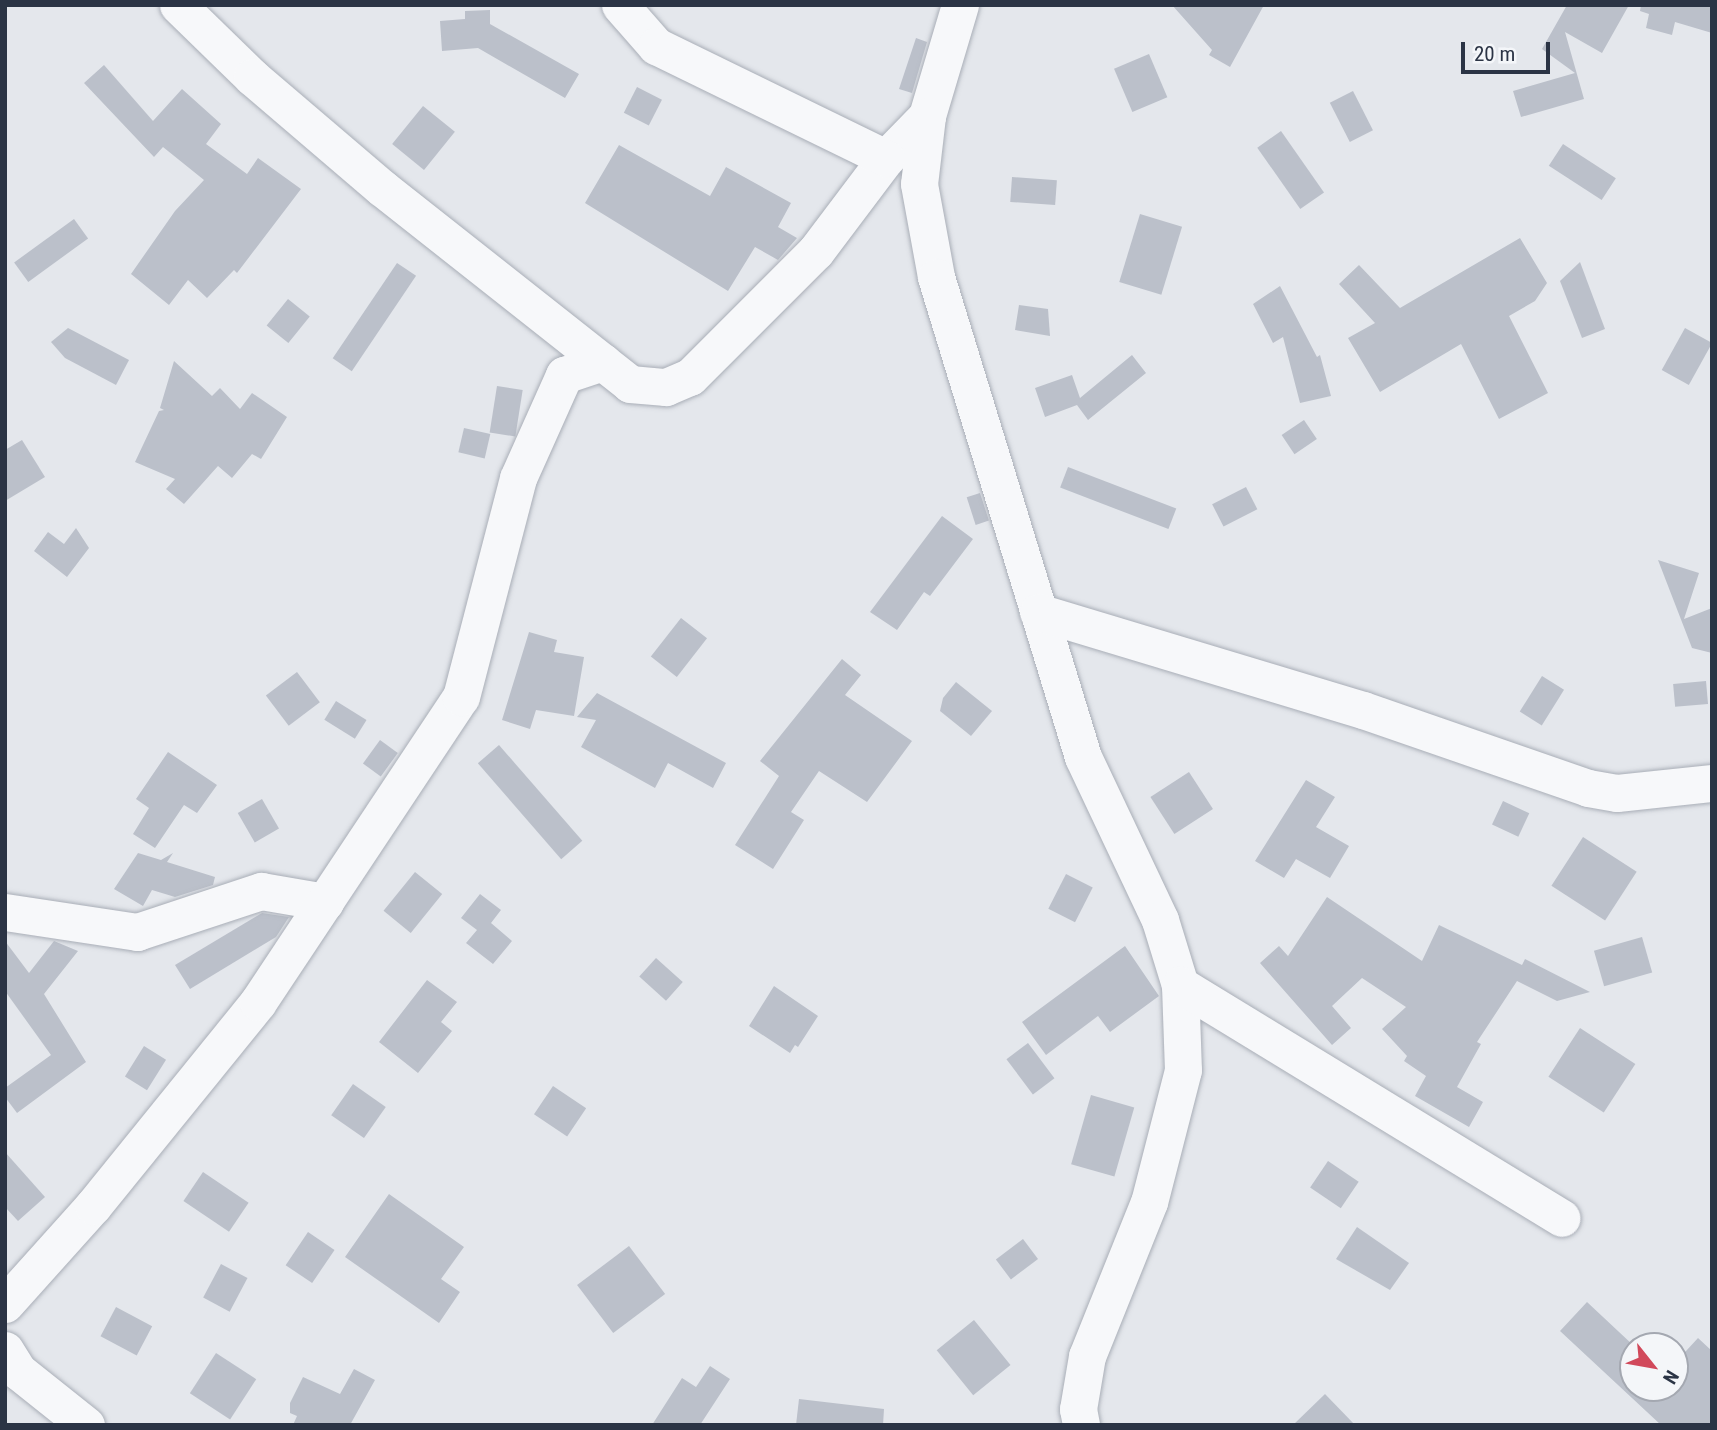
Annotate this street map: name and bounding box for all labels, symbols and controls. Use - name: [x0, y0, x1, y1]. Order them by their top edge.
- scale bar: [1465, 28, 1554, 72]
- text: 20 m: [1474, 42, 1515, 66]
- north arrow: [1619, 1332, 1689, 1402]
- text: N: [1658, 1366, 1684, 1388]

